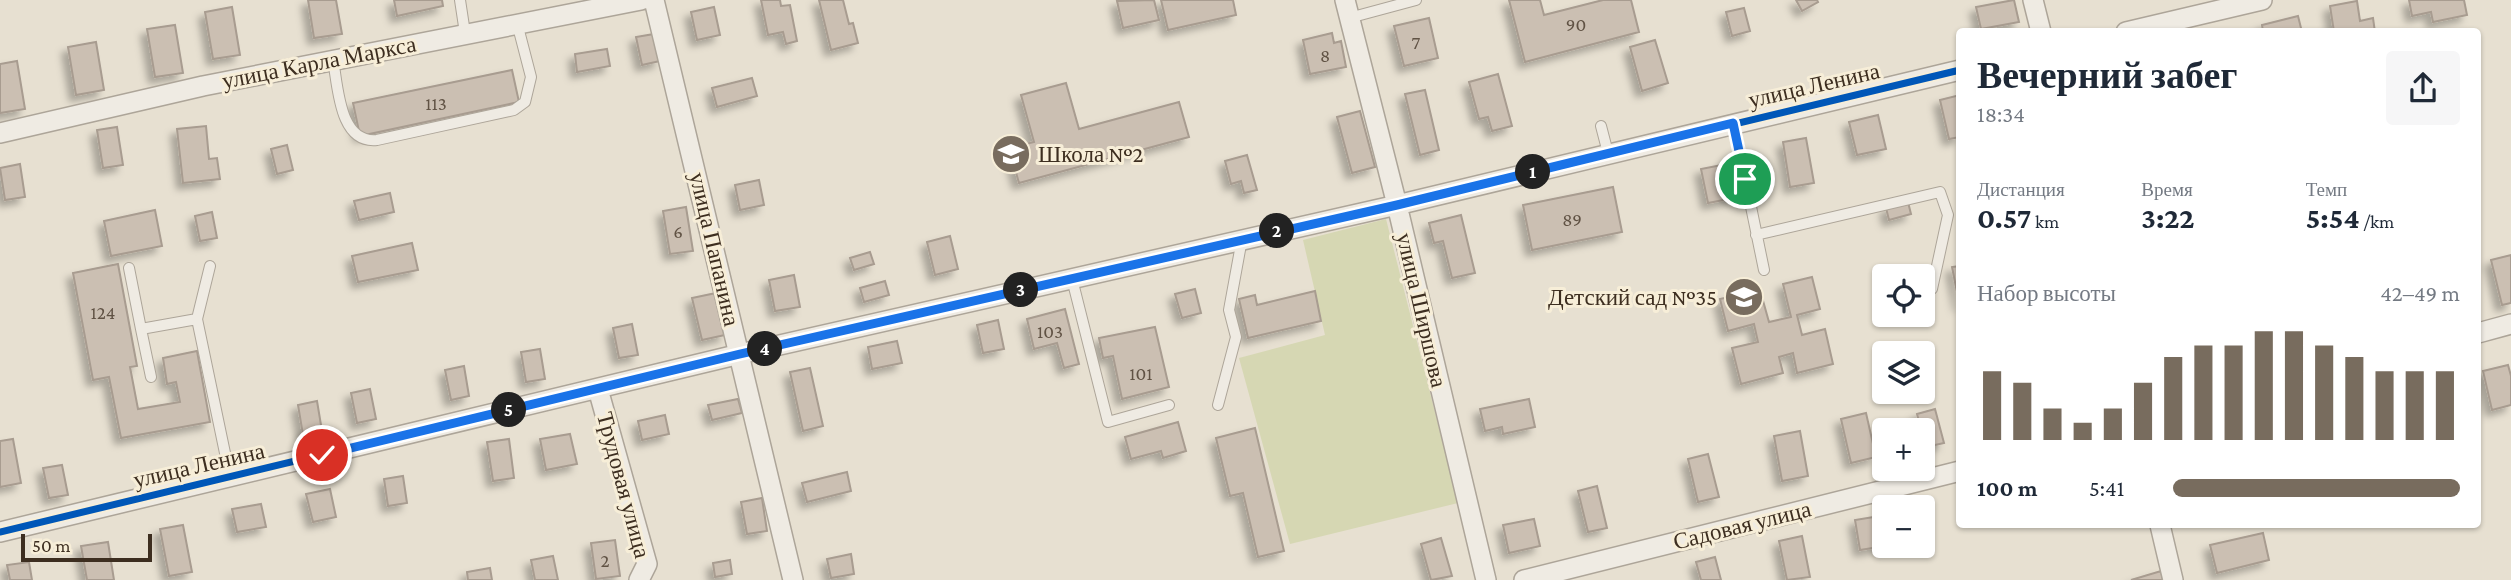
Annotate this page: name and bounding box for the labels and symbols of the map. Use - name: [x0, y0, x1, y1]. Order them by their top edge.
- house number: 90: [1566, 14, 1586, 35]
- street label: улица Карла Маркса: [220, 30, 418, 94]
- house number: 7: [1412, 32, 1421, 53]
- house number: 8: [1320, 45, 1330, 66]
- street label: улица Ленина: [1746, 57, 1882, 113]
- house number: 113: [425, 93, 447, 114]
- school or university icon: Школа №2: [990, 133, 1032, 175]
- place label: Школа №2: [1038, 141, 1144, 167]
- pin: [1715, 149, 1775, 209]
- pin: 1: [1516, 154, 1550, 190]
- street label: улица Папанина: [685, 169, 745, 329]
- house number: 89: [1562, 209, 1582, 230]
- pin: 2: [1260, 214, 1294, 248]
- house number: 6: [673, 221, 683, 242]
- street label: улица Ширшова: [1392, 230, 1452, 390]
- pin: 3: [1004, 272, 1038, 308]
- school or university icon: Детский сад №35: [1723, 276, 1765, 318]
- place label: Детский сад №35: [1548, 284, 1717, 310]
- house number: 124: [90, 302, 116, 323]
- house number: 103: [1037, 321, 1063, 342]
- pin: 4: [748, 332, 782, 366]
- house number: 101: [1129, 363, 1153, 384]
- pin: 5: [491, 392, 526, 428]
- street label: Трудовая улица: [592, 409, 656, 561]
- pin: [292, 425, 352, 485]
- street label: улица Ленина: [131, 437, 267, 493]
- street label: Садовая улица: [1670, 495, 1814, 555]
- scale bar: [21, 531, 152, 563]
- house number: 2: [600, 550, 610, 571]

